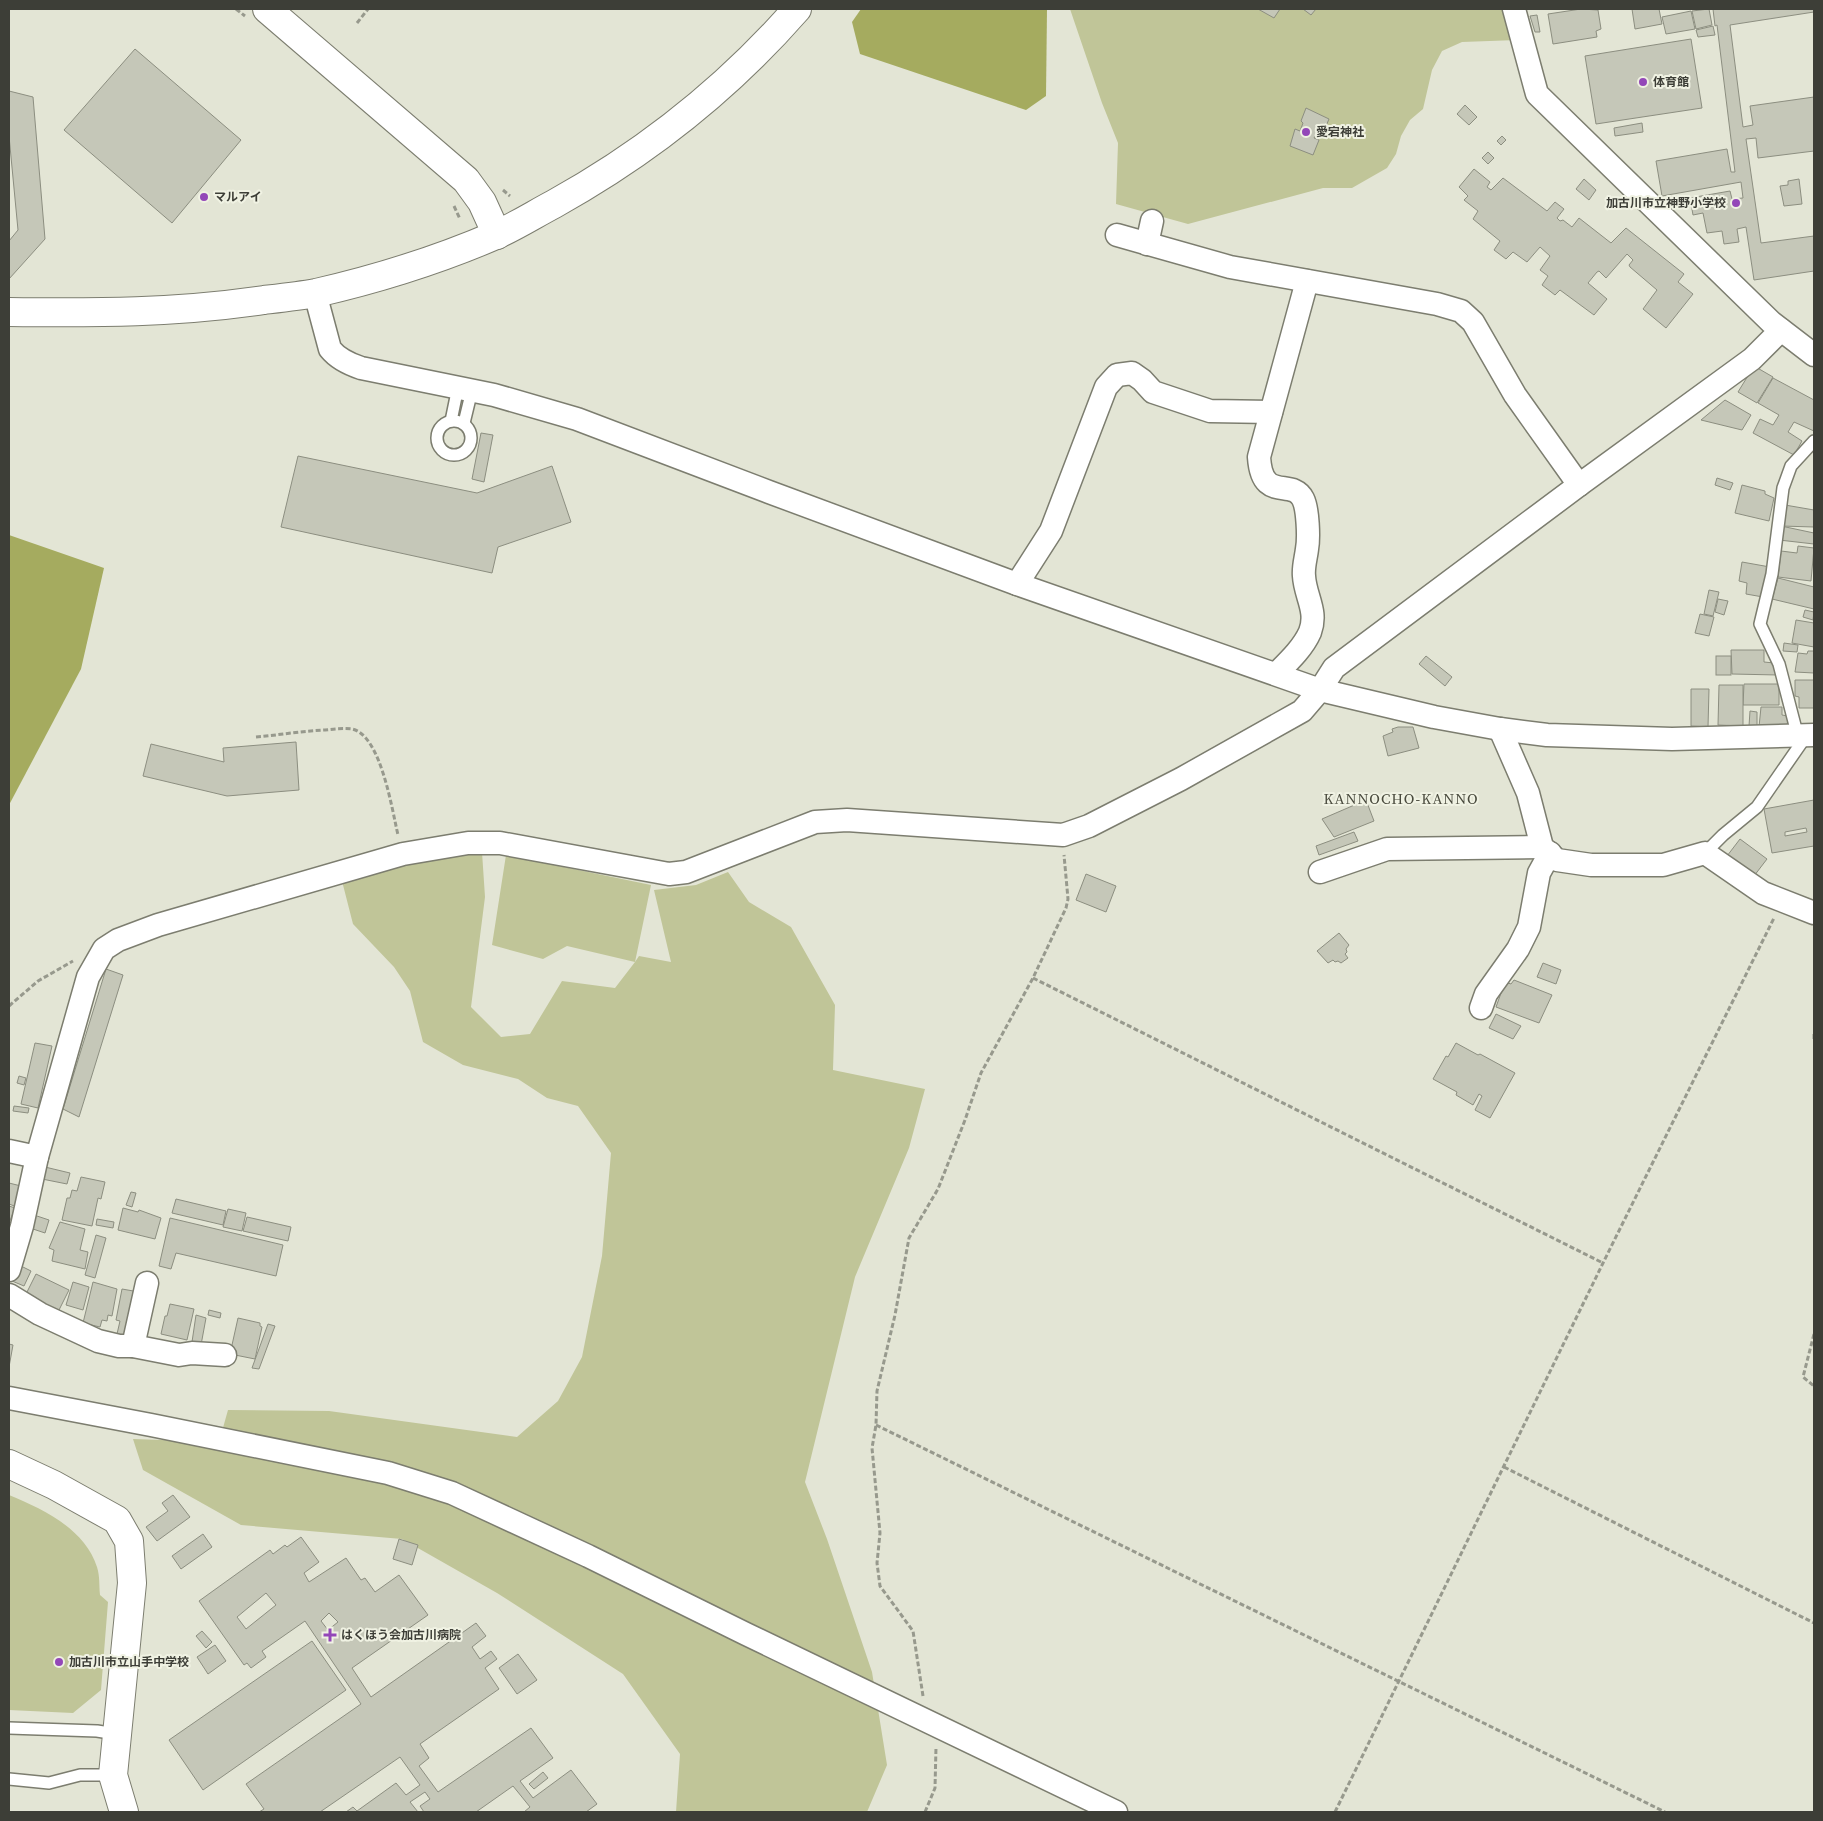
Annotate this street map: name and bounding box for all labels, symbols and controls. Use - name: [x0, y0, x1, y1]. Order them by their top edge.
- place label: 体育館: [1653, 74, 1689, 90]
- marker: 体育館: [1637, 76, 1649, 88]
- place label: 愛宕神社: [1316, 124, 1364, 140]
- marker: 愛宕神社: [1300, 126, 1312, 138]
- place label: マルアイ: [214, 189, 261, 205]
- marker: マルアイ: [198, 191, 210, 203]
- place label: 加古川市立神野小学校: [1606, 195, 1726, 211]
- marker: 加古川市立神野小学校: [1730, 197, 1742, 209]
- district label: KANNOCHO-KANNO: [1323, 788, 1479, 809]
- place label: はくほう会加古川病院: [341, 1627, 461, 1643]
- marker: はくほう会加古川病院: [323, 1628, 337, 1642]
- place label: 加古川市立山手中学校: [69, 1654, 189, 1670]
- marker: 加古川市立山手中学校: [53, 1656, 65, 1668]

